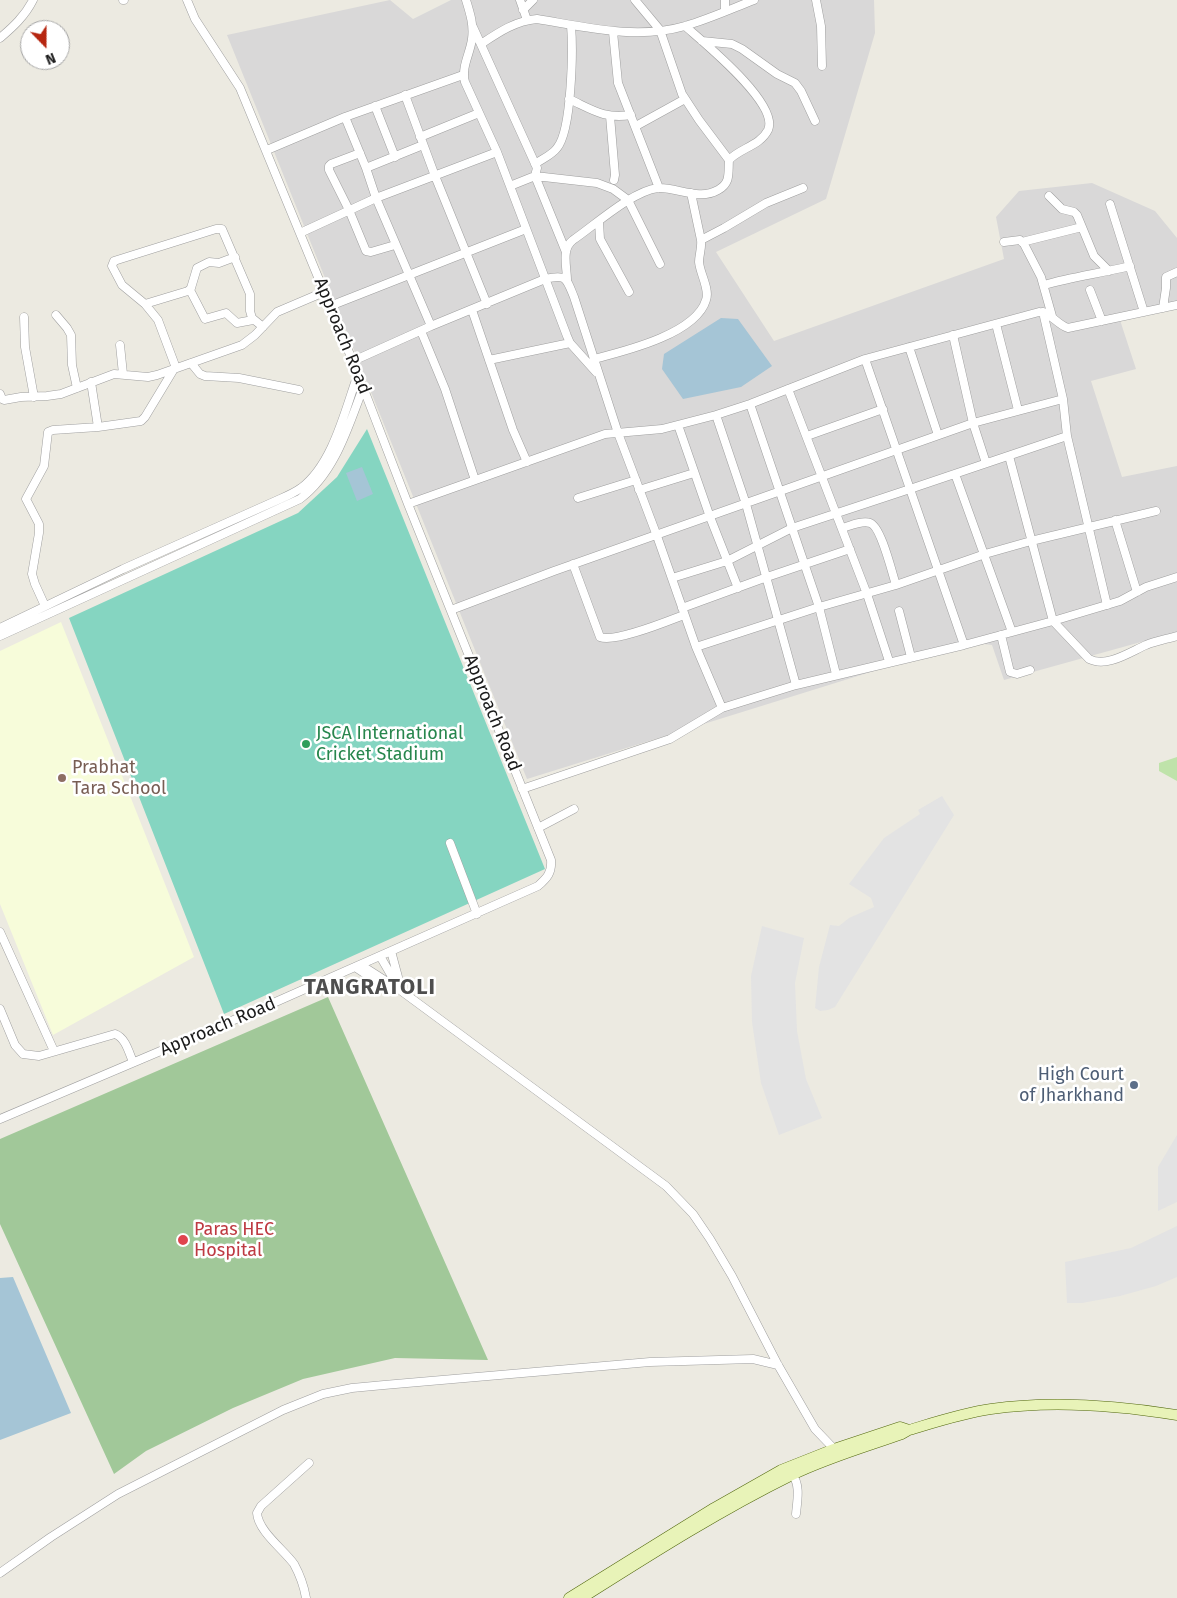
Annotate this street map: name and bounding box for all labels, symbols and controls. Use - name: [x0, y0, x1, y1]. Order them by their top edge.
- north arrow: [20, 20, 70, 70]
- text: N: [43, 49, 58, 68]
- street label: Approach Road: [309, 275, 375, 397]
- street label: Approach Road: [459, 652, 525, 774]
- place label: JSCA International Cricket Stadium: [316, 723, 463, 766]
- marker: JSCA International Cricket Stadium: [300, 738, 312, 750]
- place label: Prabhat Tara School: [72, 757, 166, 800]
- marker: Prabhat Tara School: [56, 772, 68, 784]
- district label: TANGRATOLI: [303, 975, 437, 1001]
- street label: Approach Road: [157, 993, 279, 1061]
- place label: High Court of Jharkhand: [1019, 1064, 1124, 1106]
- marker: High Court of Jharkhand: [1128, 1079, 1140, 1091]
- place label: Paras HEC Hospital: [194, 1219, 274, 1262]
- marker: Paras HEC Hospital: [176, 1233, 190, 1247]

